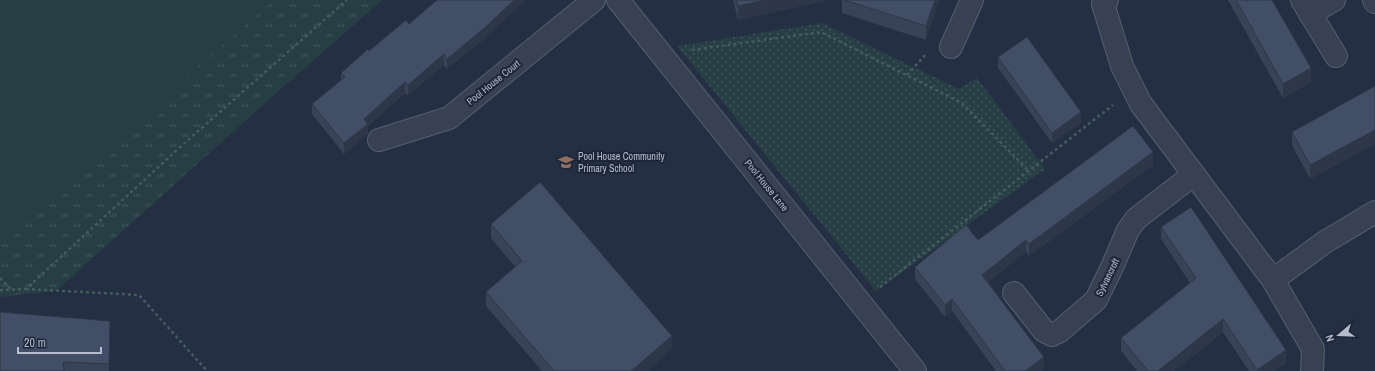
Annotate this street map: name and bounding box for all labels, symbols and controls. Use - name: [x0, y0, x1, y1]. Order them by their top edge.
- street label: Pool House Court: [464, 57, 523, 108]
- place label: Pool House Community Primary School: [578, 150, 665, 175]
- school or university icon: Pool House Community Primary School: [557, 153, 575, 171]
- street label: Pool House Lane: [742, 157, 792, 214]
- street label: Sylvancroft: [1093, 255, 1122, 298]
- north arrow: [1319, 315, 1359, 355]
- scale bar: [18, 329, 101, 355]
- text: N: [1322, 333, 1337, 344]
- text: 20 m: [24, 335, 46, 351]

